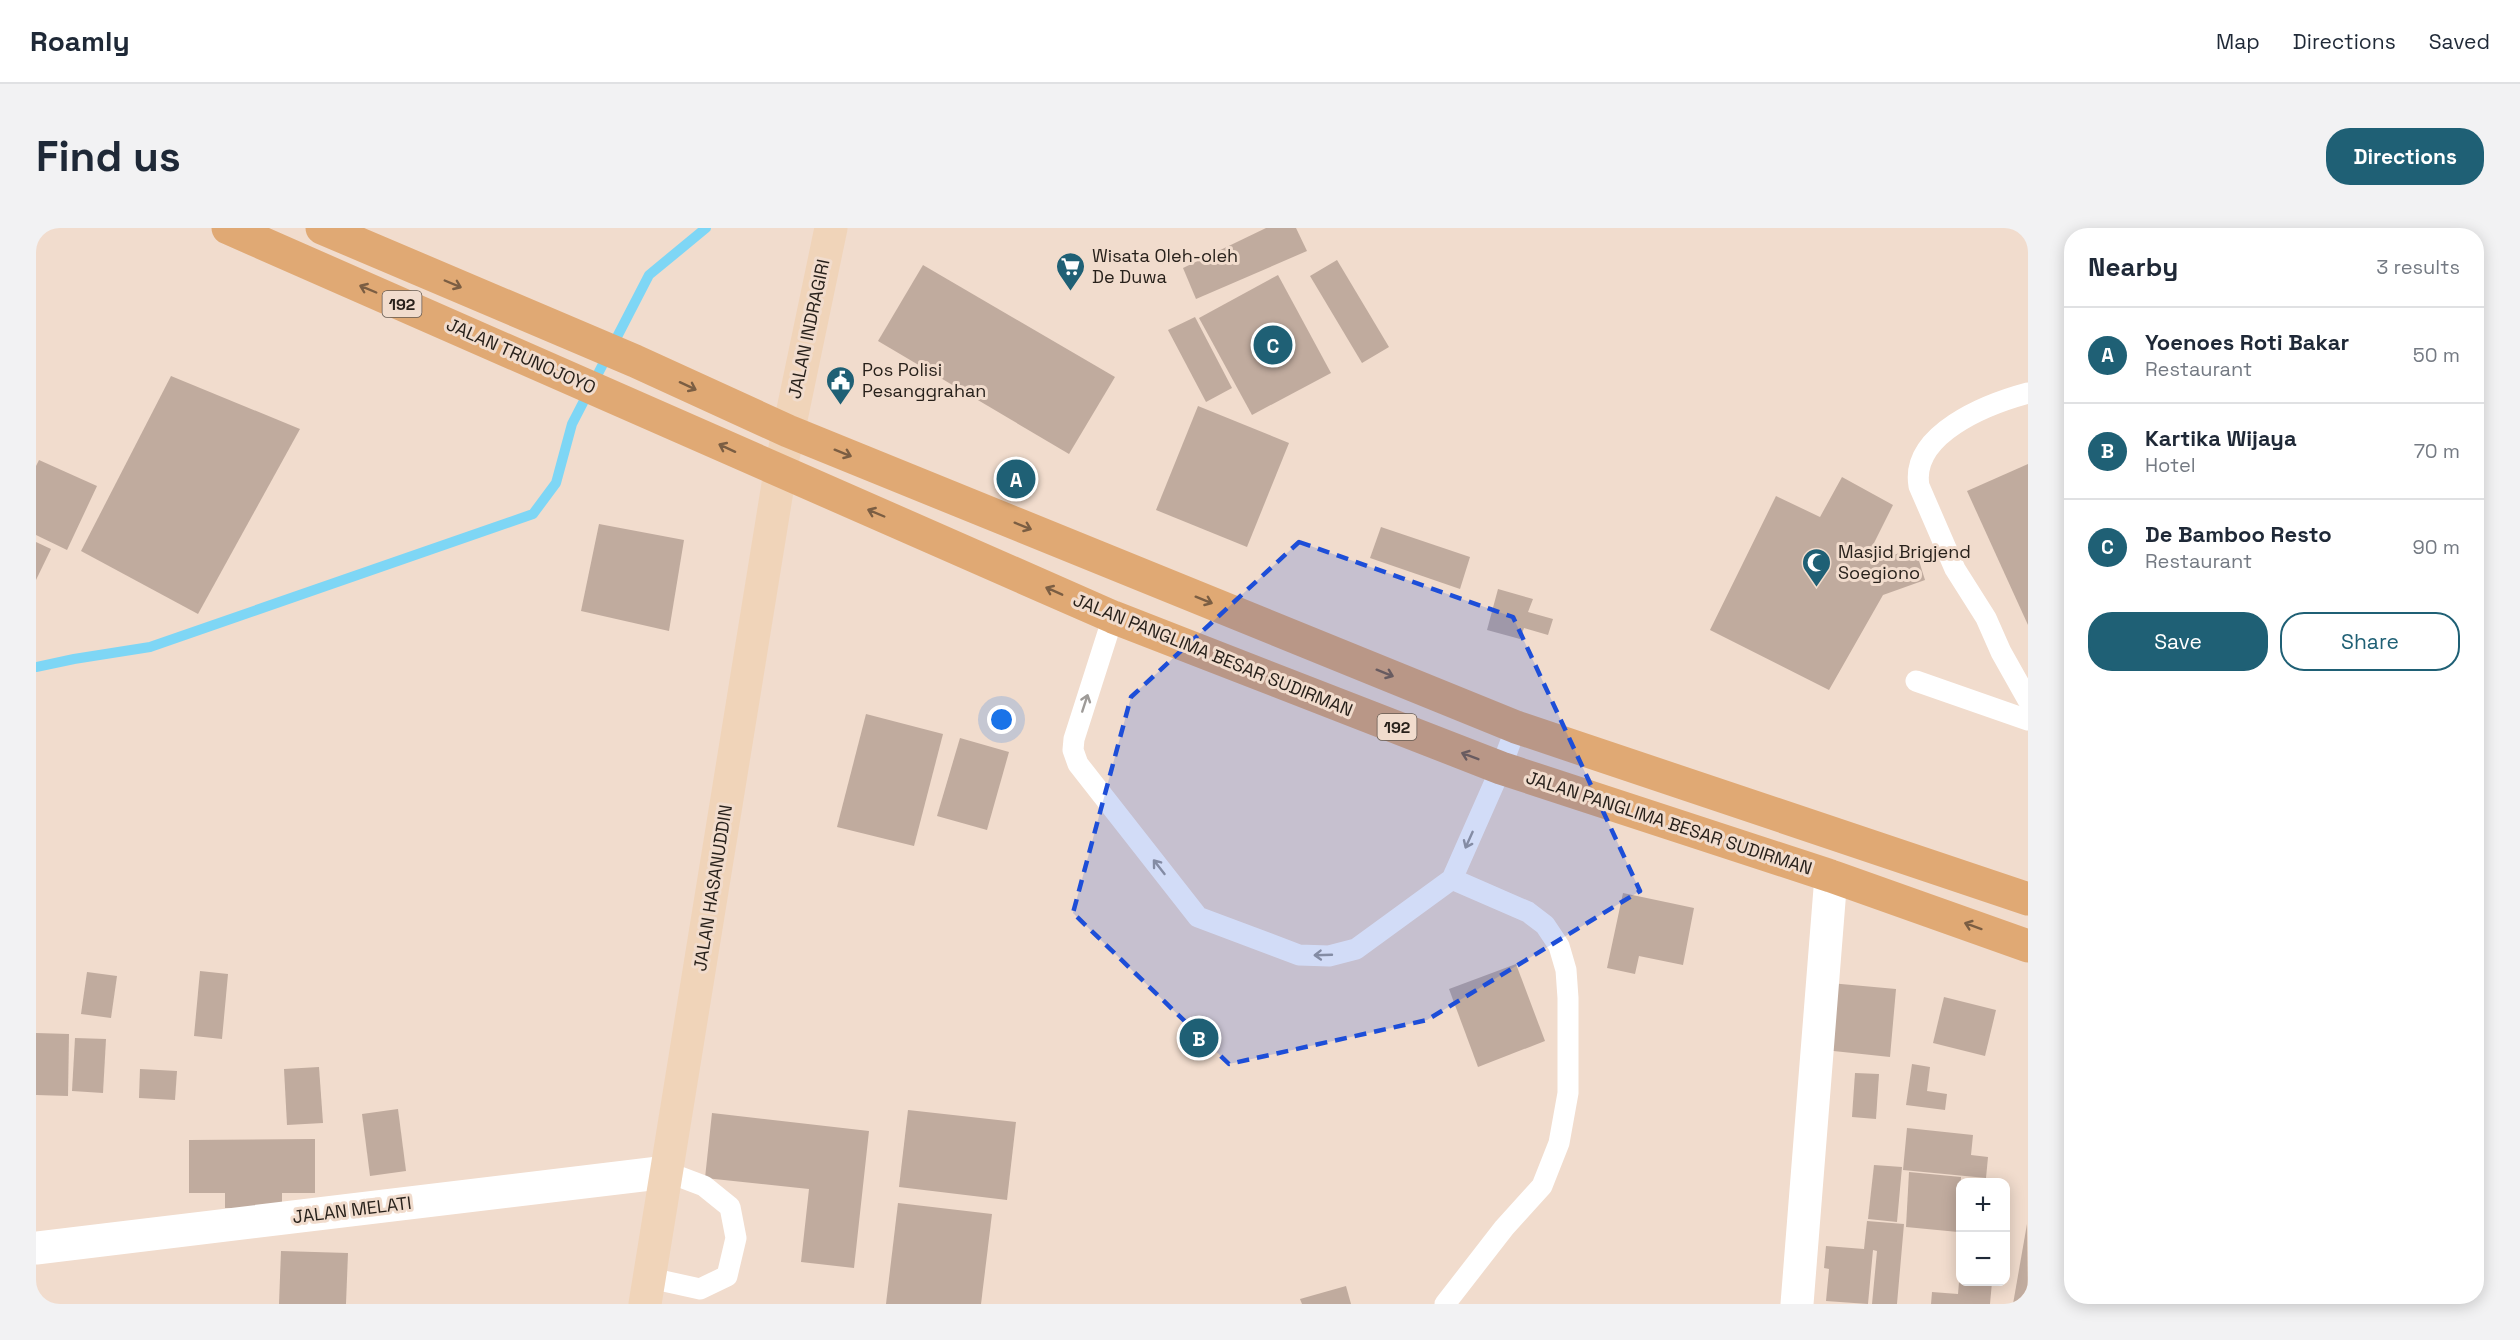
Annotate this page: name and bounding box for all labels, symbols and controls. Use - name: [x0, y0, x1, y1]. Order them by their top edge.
- text: Roamly: [30, 23, 130, 59]
- text: Map: [2216, 28, 2260, 55]
- text: Directions: [2293, 28, 2396, 55]
- text: Saved: [2429, 28, 2490, 55]
- button: Directions: [2326, 128, 2484, 185]
- text: Find us: [36, 130, 181, 183]
- place label: Wisata Oleh-oleh De Duwa: [1092, 244, 1238, 288]
- supermarket icon: Wisata Oleh-oleh De Duwa: [1055, 250, 1087, 292]
- text: Nearby: [2088, 250, 2178, 284]
- text: 3 results: [2376, 254, 2460, 280]
- street label: JALAN INDRAGIRI: [782, 257, 835, 401]
- one-way arrow: [443, 279, 461, 291]
- one-way arrow: [360, 283, 378, 294]
- road number: 192: [382, 291, 422, 317]
- street label: JALAN TRUNOJOYO: [443, 312, 600, 399]
- pin: C: [1254, 322, 1292, 368]
- text: Yoenoes Roti Bakar: [2145, 328, 2349, 356]
- text: A: [2101, 342, 2114, 368]
- text: 50 m: [2413, 342, 2460, 368]
- text: Restaurant: [2145, 356, 2252, 382]
- place label: Pos Polisi Pesanggrahan: [862, 358, 986, 402]
- public building icon: Pos Polisi Pesanggrahan: [825, 364, 857, 406]
- one-way arrow: [678, 381, 696, 393]
- text: Kartika Wijaya: [2145, 424, 2297, 452]
- text: B: [2101, 438, 2114, 464]
- text: 70 m: [2414, 438, 2460, 464]
- one-way arrow: [718, 442, 736, 453]
- one-way arrow: [833, 448, 851, 459]
- text: Hotel: [2145, 452, 2196, 478]
- pin: A: [996, 456, 1036, 502]
- one-way arrow: [867, 507, 885, 519]
- text: De Bamboo Resto: [2145, 520, 2332, 548]
- one-way arrow: [1013, 521, 1032, 532]
- text: C: [2101, 534, 2114, 560]
- text: 90 m: [2413, 534, 2460, 560]
- place label: Masjid Brigjend Soegiono: [1838, 540, 1971, 584]
- mosque icon: Masjid Brigjend Soegiono: [1801, 546, 1833, 588]
- text: Restaurant: [2145, 548, 2252, 574]
- one-way arrow: [1046, 585, 1064, 597]
- street label: JALAN PANGLIMA BESAR SUDIRMAN: [1070, 588, 1356, 721]
- one-way arrow: [1194, 595, 1213, 606]
- button: Save: [2088, 612, 2268, 671]
- button: Share: [2280, 612, 2460, 671]
- one-way arrow: [1375, 668, 1393, 679]
- one-way arrow: [1081, 694, 1092, 713]
- your location: [987, 705, 1016, 734]
- road number: 192: [1378, 714, 1416, 740]
- one-way arrow: [1461, 749, 1480, 760]
- street label: JALAN PANGLIMA BESAR SUDIRMAN: [1523, 765, 1815, 880]
- street label: JALAN HASANUDDIN: [688, 803, 737, 973]
- one-way arrow: [1463, 831, 1475, 849]
- one-way arrow: [1153, 859, 1166, 875]
- one-way arrow: [1964, 919, 1983, 930]
- one-way arrow: [1314, 950, 1334, 961]
- pin: B: [1180, 1016, 1218, 1060]
- map controls: [1956, 1178, 2010, 1286]
- button: +: [1956, 1178, 2010, 1232]
- street label: JALAN MELATI: [291, 1191, 413, 1228]
- button: −: [1956, 1232, 2010, 1286]

